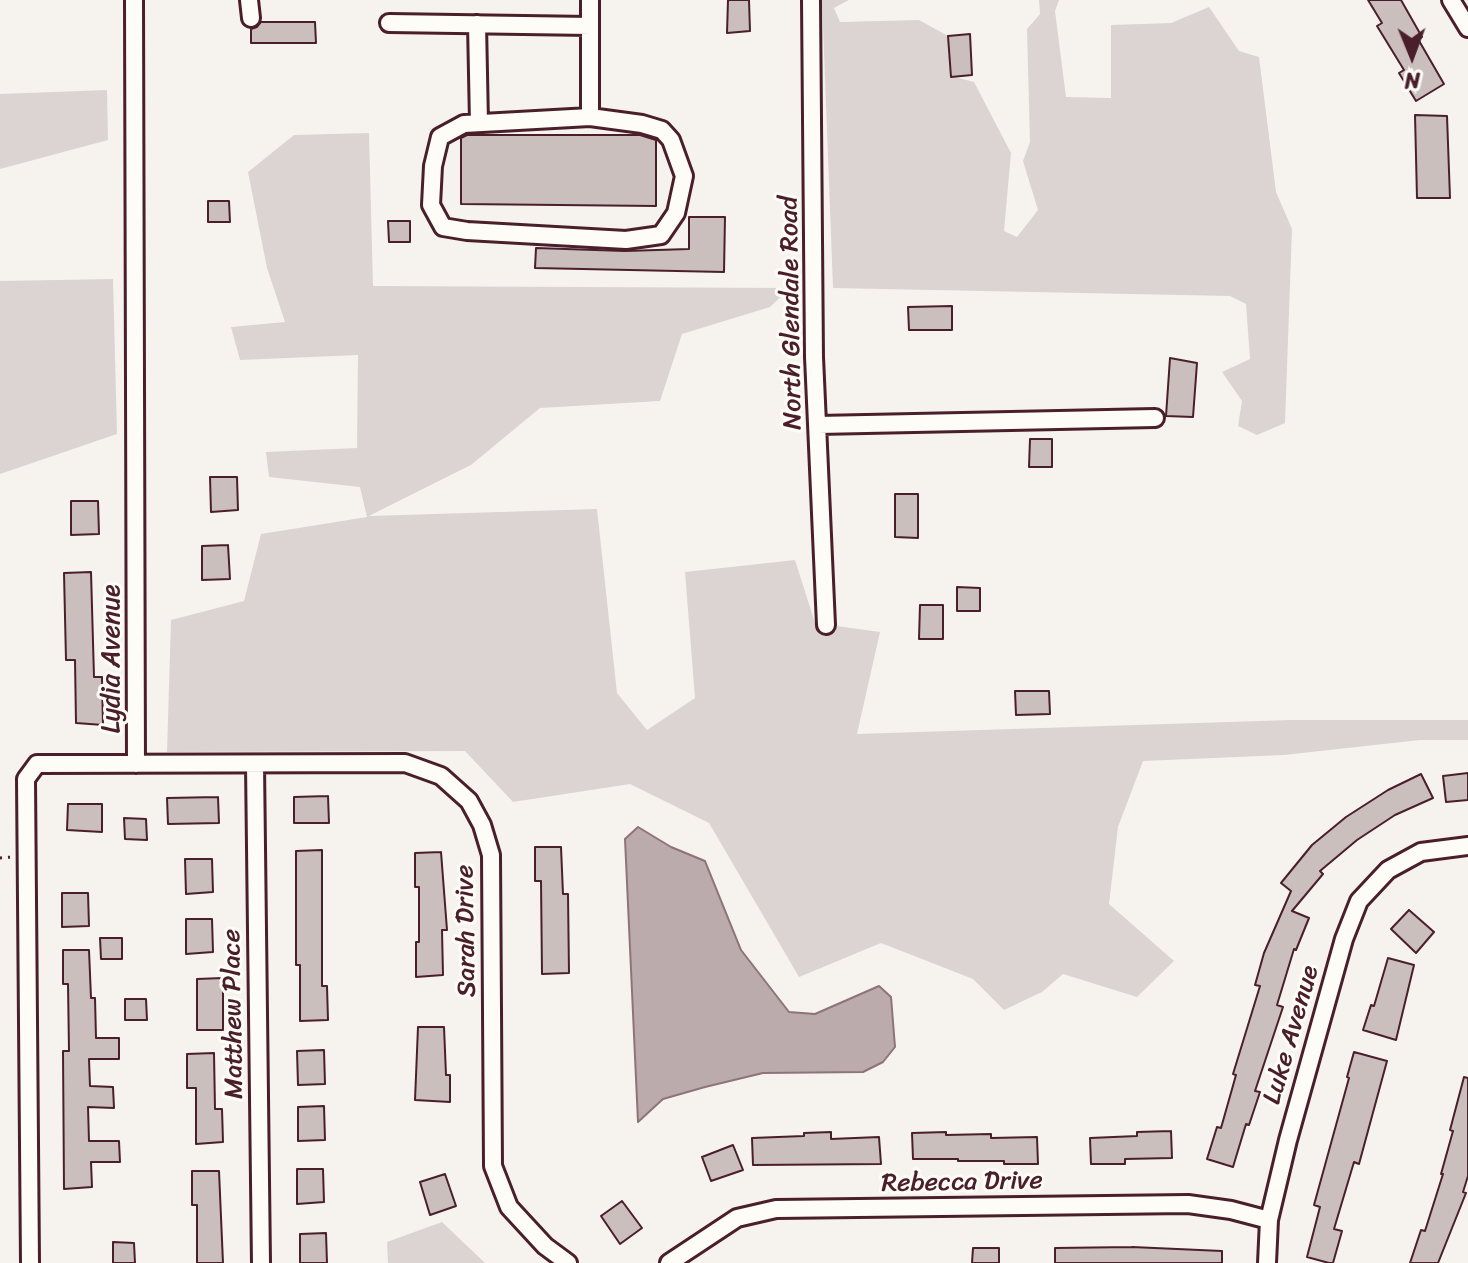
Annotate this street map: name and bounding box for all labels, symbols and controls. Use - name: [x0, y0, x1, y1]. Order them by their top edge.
- north arrow: [1372, 16, 1452, 96]
- text: N: [1404, 61, 1420, 100]
- street label: North Glendale Road: [774, 196, 810, 430]
- street label: Lydia Avenue: [96, 584, 128, 734]
- street label: Sarah Drive: [450, 865, 484, 997]
- street label: Matthew Place: [217, 929, 251, 1099]
- street label: Luke Avenue: [1257, 962, 1327, 1108]
- street label: Rebecca Drive: [881, 1166, 1043, 1200]

